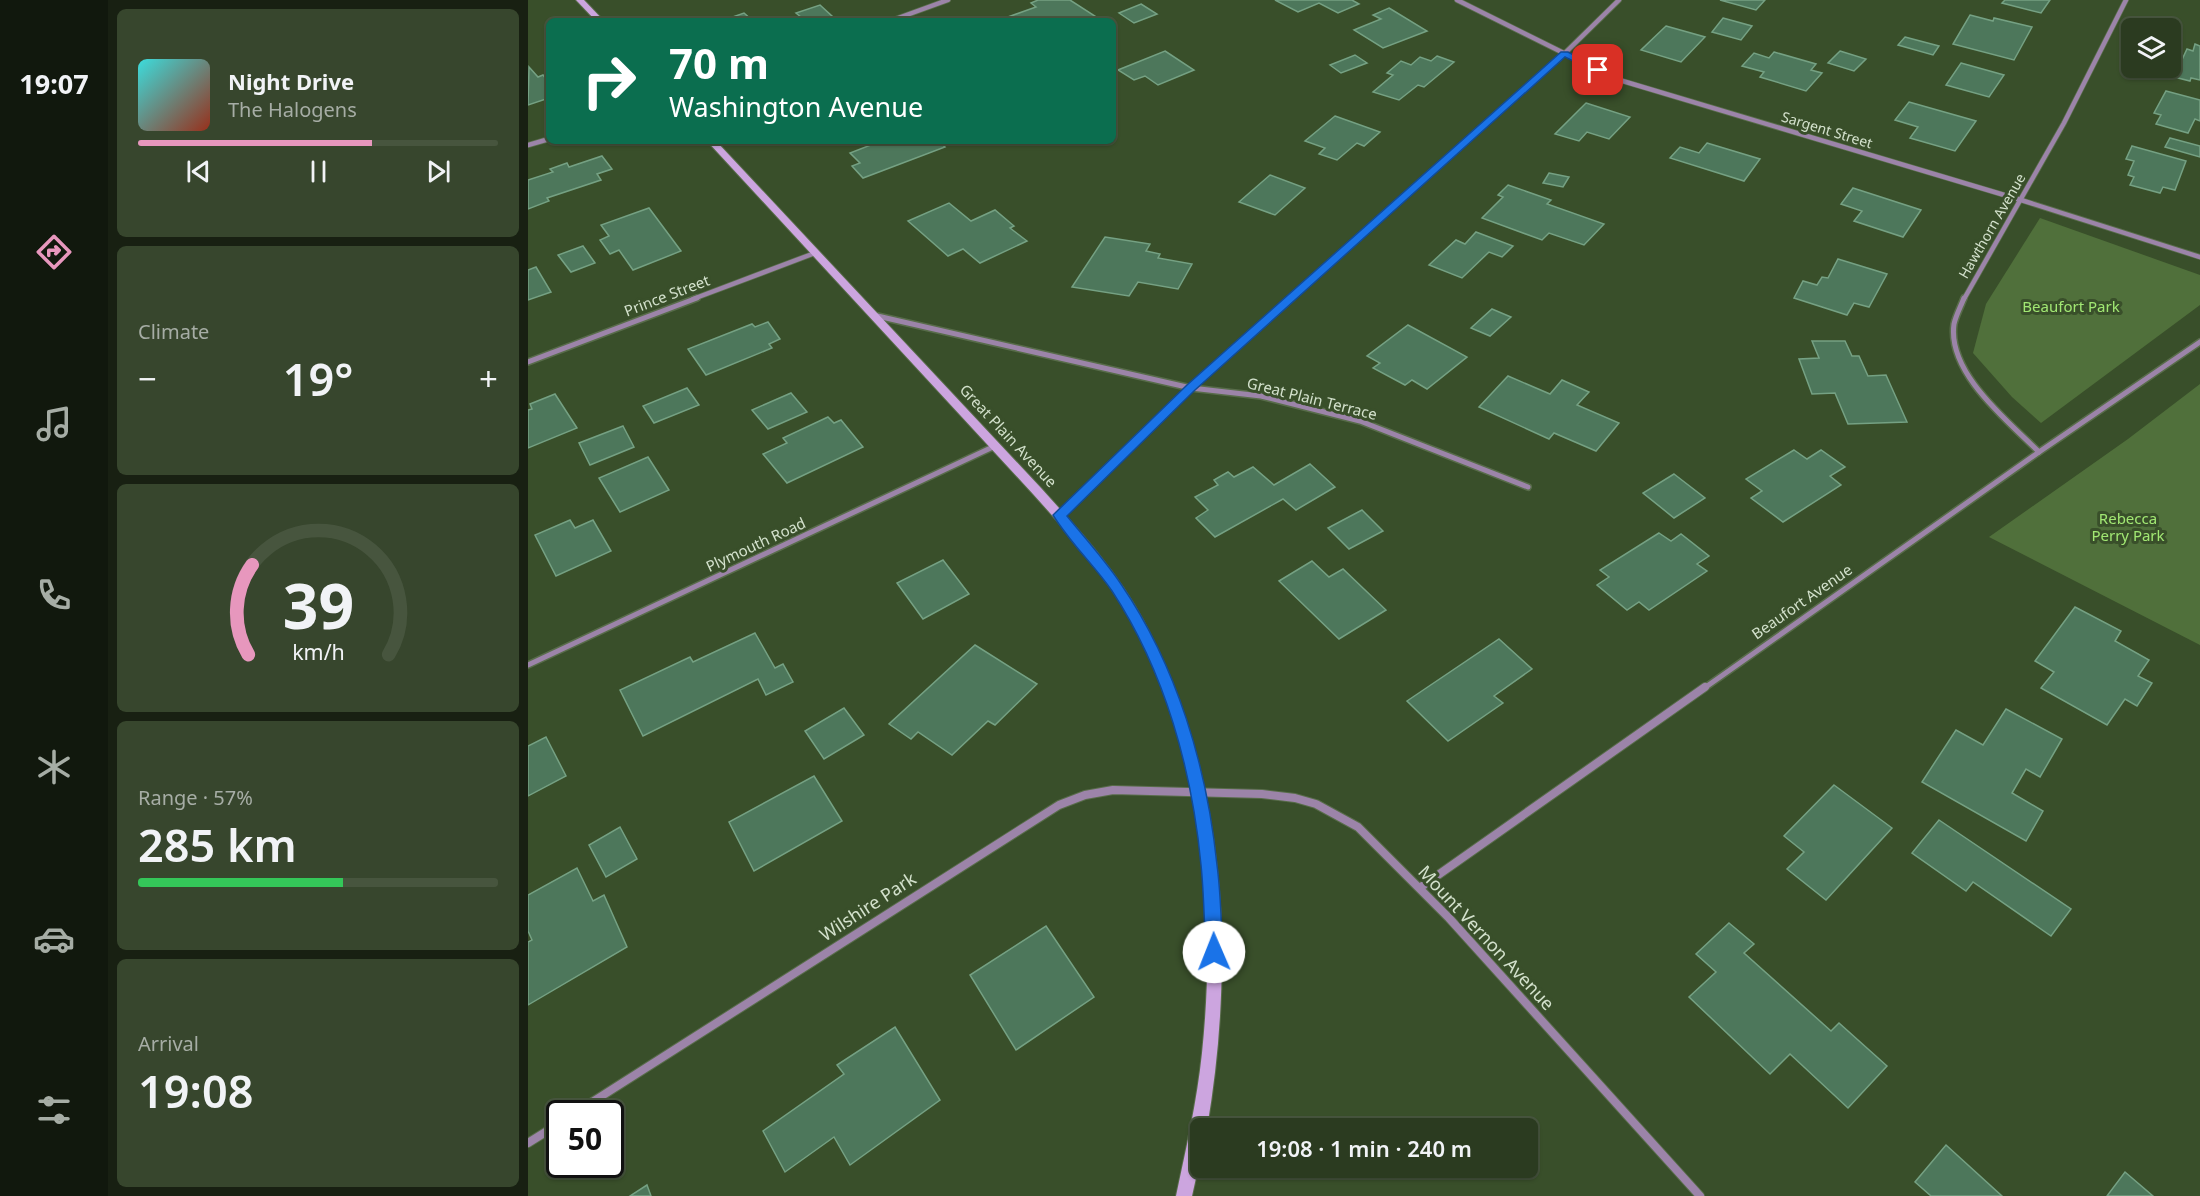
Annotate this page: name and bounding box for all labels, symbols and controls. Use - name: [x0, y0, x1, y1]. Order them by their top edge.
- map controls: [2121, 18, 2181, 78]
- button: layers: [2121, 18, 2181, 78]
- text: 70 m: [669, 34, 769, 91]
- icon: right: [570, 42, 648, 120]
- pin: [1572, 44, 1623, 95]
- icon: arrive: [1581, 53, 1614, 86]
- text: 19:07: [19, 65, 89, 102]
- text: Night Drive: [228, 66, 354, 96]
- text: Washington Avenue: [669, 88, 923, 125]
- text: The Halogens: [228, 96, 357, 123]
- street label: Sargent Street: [1779, 107, 1875, 152]
- icon: previous: [182, 155, 215, 188]
- icon: pause: [302, 155, 335, 188]
- icon: next: [422, 155, 455, 188]
- street label: Hawthorn Avenue: [1954, 170, 2030, 282]
- icon: directions: [33, 231, 75, 273]
- street label: Prince Street: [621, 269, 713, 321]
- park label: Beaufort Park: [2022, 296, 2120, 316]
- text: Climate: [138, 318, 209, 345]
- text: 19°: [283, 348, 353, 409]
- text: −: [138, 356, 157, 401]
- text: +: [479, 356, 498, 401]
- street label: Great Plain Terrace: [1245, 372, 1379, 424]
- street label: Great Plain Avenue: [956, 379, 1062, 491]
- icon: music: [33, 403, 75, 445]
- park label: Rebecca Perry Park: [2091, 508, 2165, 545]
- street label: Plymouth Road: [703, 512, 809, 576]
- street label: Beaufort Avenue: [1747, 559, 1856, 643]
- text: 39: [282, 562, 354, 647]
- icon: phone: [33, 574, 75, 616]
- text: km/h: [292, 637, 344, 666]
- icon: climate: [33, 746, 75, 788]
- text: Range · 57%: [138, 784, 253, 811]
- text: 285 km: [138, 814, 297, 875]
- street label: Mount Vernon Avenue: [1413, 860, 1560, 1015]
- street label: Wilshire Park: [815, 866, 921, 946]
- icon: car: [33, 918, 75, 960]
- position arrow: [1182, 920, 1246, 984]
- text: Arrival: [138, 1030, 199, 1057]
- text: 19:08: [138, 1060, 253, 1121]
- icon: filters: [33, 1089, 75, 1131]
- speed limit sign: 50: [546, 1100, 624, 1178]
- text: 19:08 · 1 min · 240 m: [1256, 1133, 1472, 1163]

